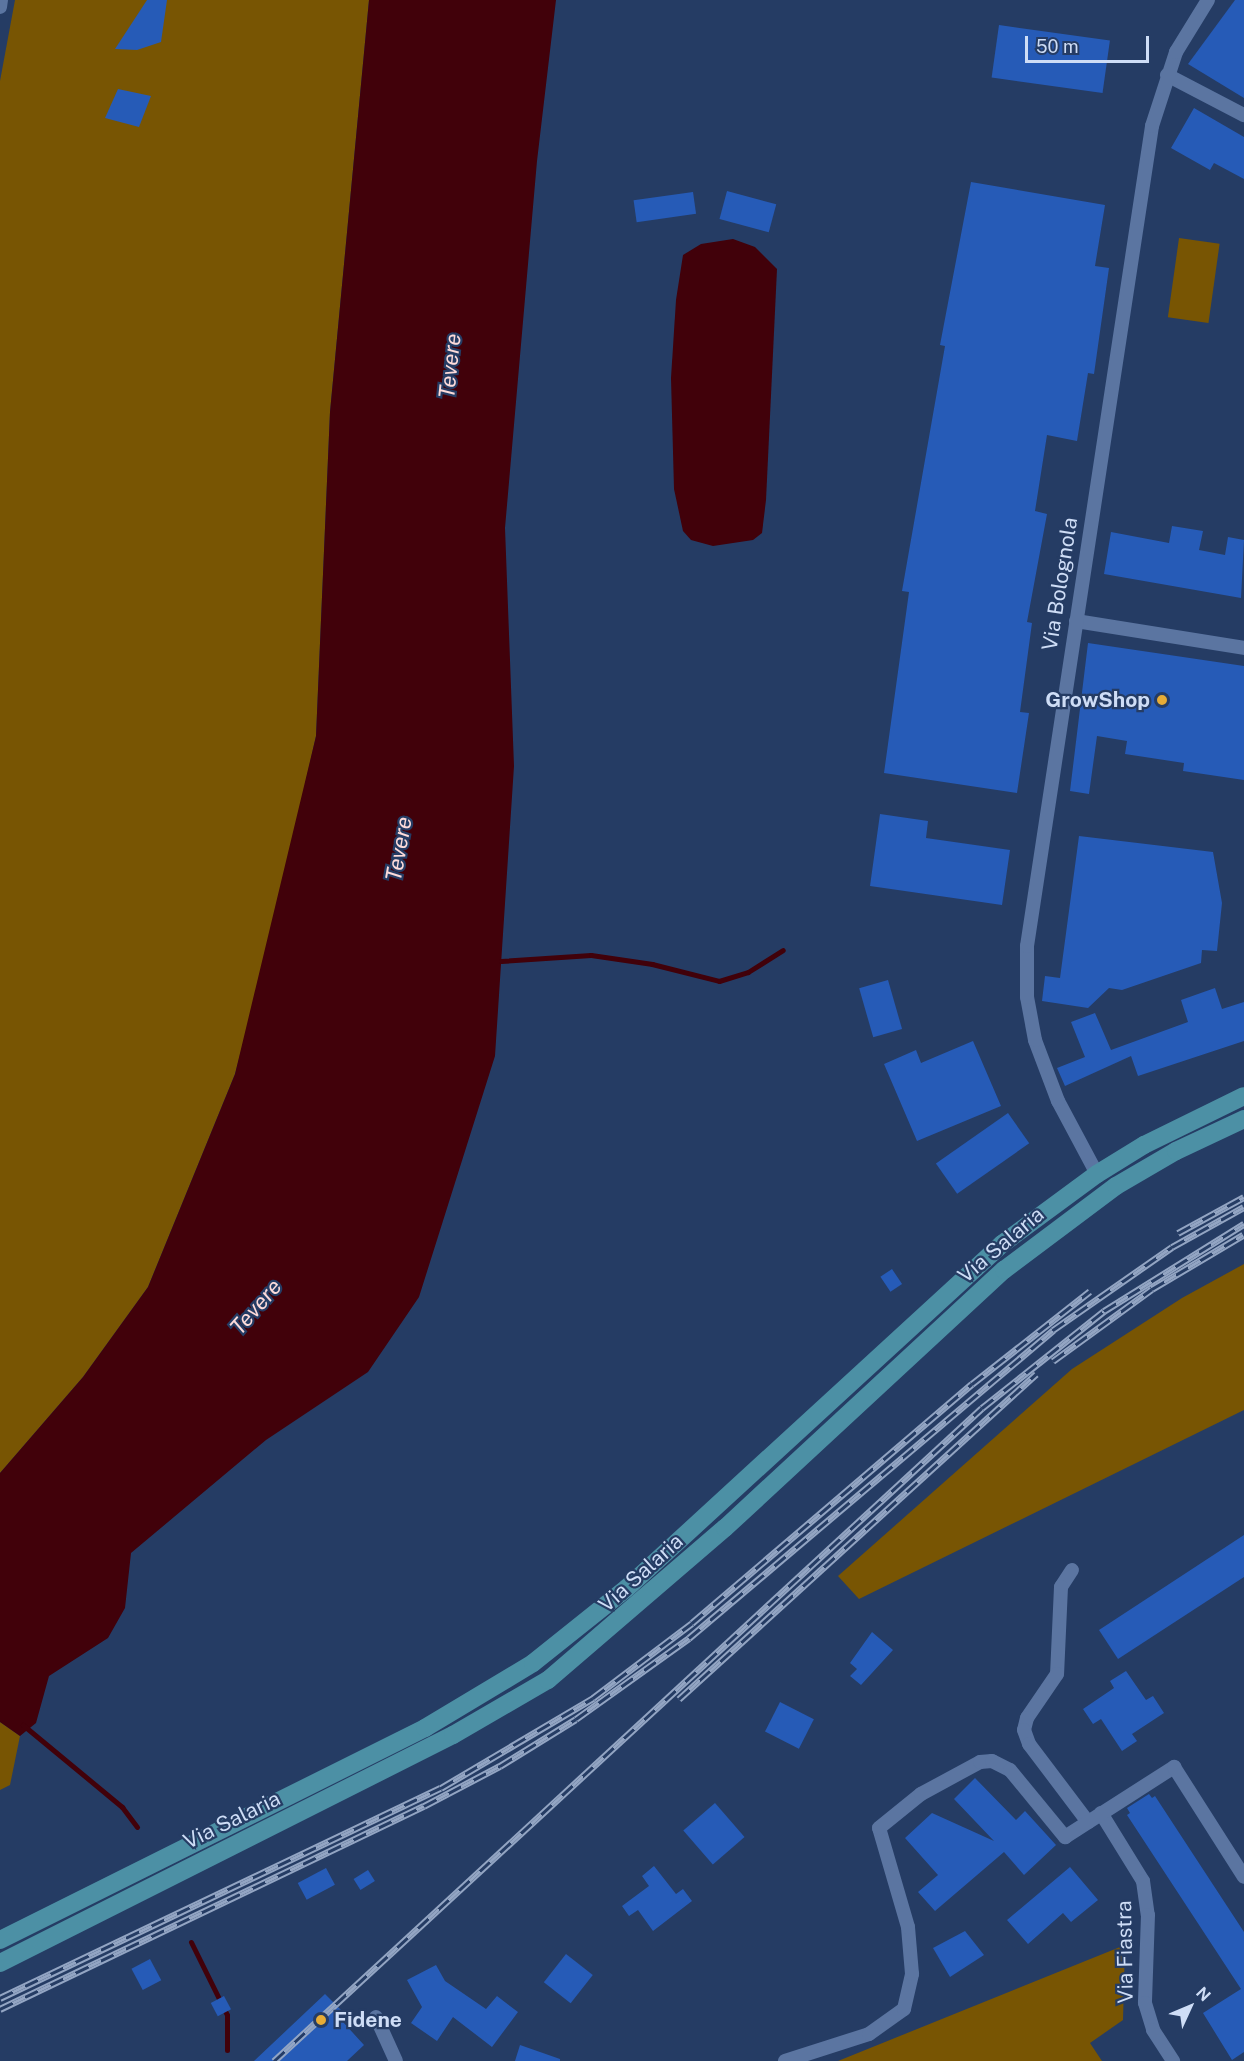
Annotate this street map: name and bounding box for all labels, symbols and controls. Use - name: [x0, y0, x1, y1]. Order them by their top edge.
- scale bar: [1028, 24, 1152, 62]
- text: 50 m: [1036, 36, 1079, 57]
- water label: Tevere: [433, 332, 467, 400]
- street label: Via Bolognola: [1037, 516, 1083, 652]
- place label: GrowShop: [1045, 687, 1150, 713]
- marker: GrowShop: [1155, 693, 1169, 707]
- water label: Tevere: [380, 815, 418, 883]
- street label: Via Salaria: [953, 1202, 1049, 1288]
- water label: Tevere: [225, 1274, 287, 1340]
- street label: Via Salaria: [594, 1529, 688, 1617]
- street label: Via Salaria: [179, 1786, 285, 1854]
- street label: Via Fiastra: [1112, 1900, 1138, 2004]
- north arrow: [1160, 1977, 1220, 2037]
- text: N: [1192, 1983, 1214, 2005]
- place label: Fidene: [334, 2007, 402, 2033]
- marker: Fidene: [312, 2011, 330, 2029]

